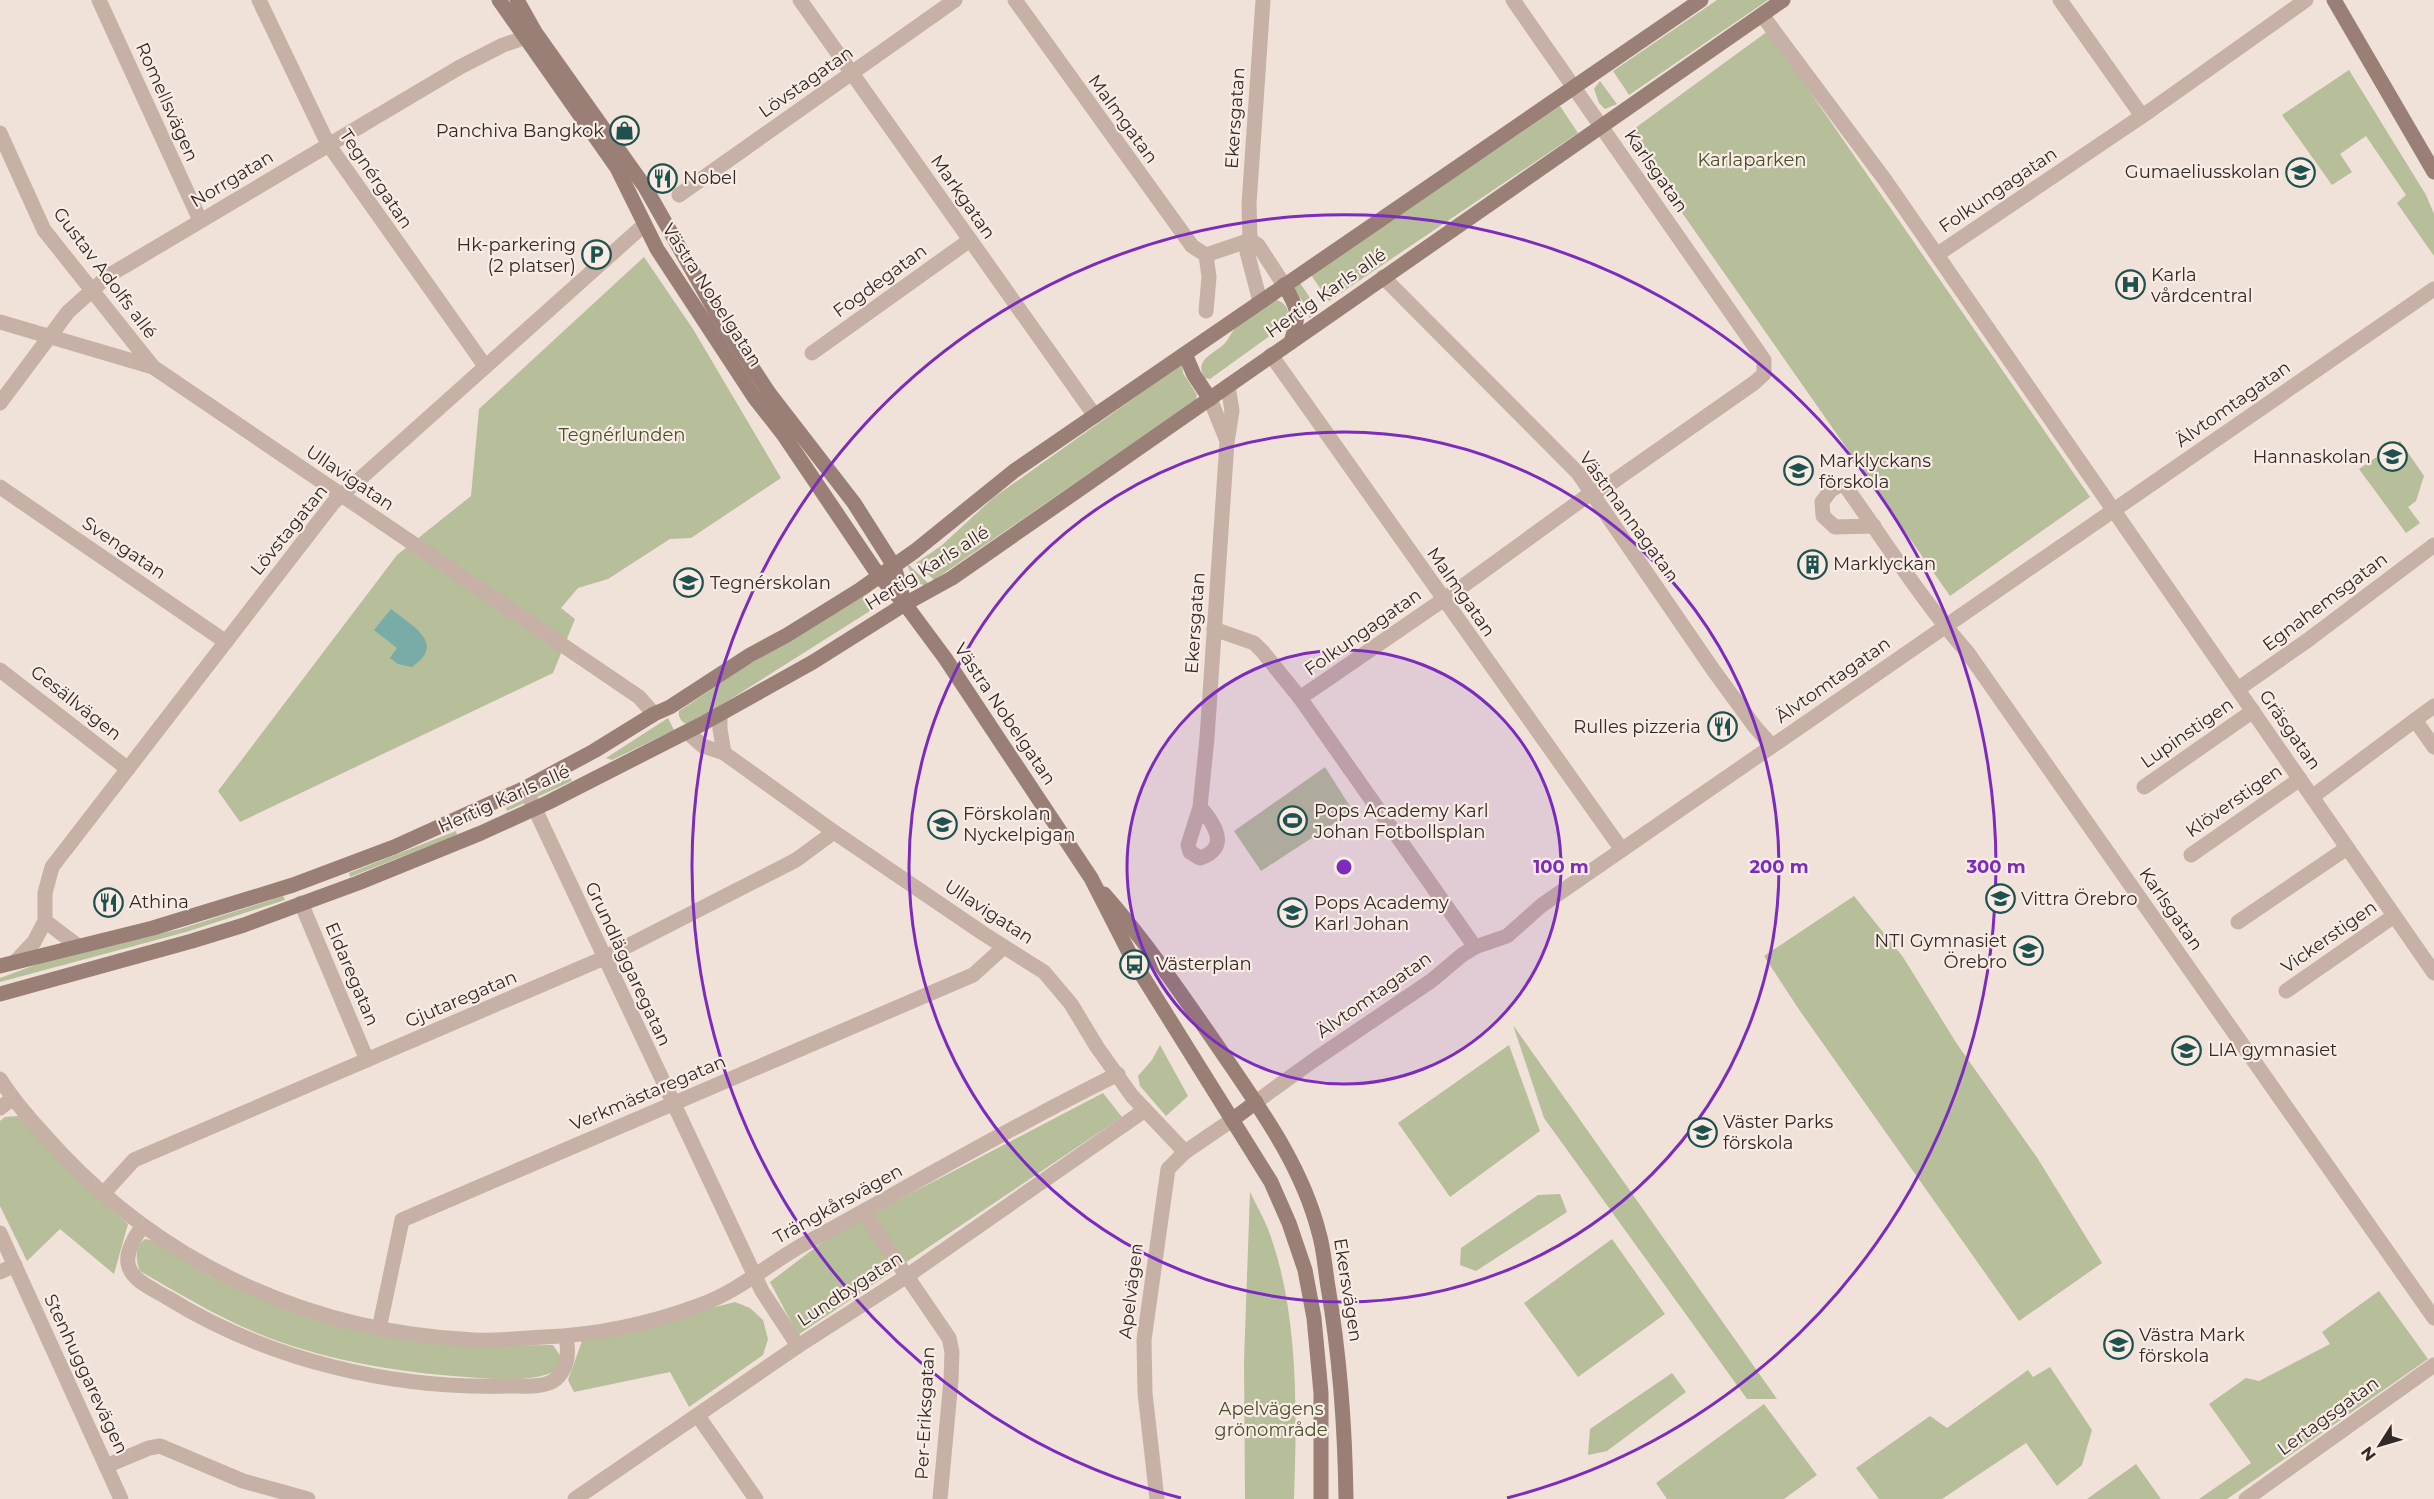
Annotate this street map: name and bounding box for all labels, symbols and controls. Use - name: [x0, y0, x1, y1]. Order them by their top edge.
- street label: Romellsvägen: [131, 39, 203, 165]
- street label: Lövstagatan: [755, 41, 857, 123]
- street label: Ekersgatan: [1220, 66, 1250, 170]
- street label: Malmgatan: [1083, 70, 1163, 168]
- shop icon: Panchiva Bangkok: [609, 115, 641, 147]
- place label: Panchiva Bangkok: [436, 120, 604, 142]
- street label: Tegnérgatan: [335, 125, 417, 233]
- street label: Karlsgatan: [1619, 125, 1693, 217]
- street label: Folkungagatan: [1935, 142, 2061, 238]
- street label: Norrgatan: [187, 146, 277, 212]
- park label: Karlaparken: [1698, 149, 1806, 171]
- street label: Markgatan: [926, 151, 1000, 243]
- school or university icon: Gumaeliusskolan: [2285, 156, 2317, 188]
- place label: Gumaeliusskolan: [2125, 161, 2280, 183]
- restaurant icon: Nobel: [646, 162, 678, 194]
- place label: Nobel: [683, 167, 737, 189]
- street label: Gustav Adolfs allé: [48, 203, 162, 343]
- street label: Västra Nobelgatan: [657, 219, 767, 371]
- place label: Hk-parkering (2 platser): [457, 234, 576, 277]
- parking icon: Hk-parkering (2 platser): [581, 239, 613, 271]
- street label: Fogdegatan: [829, 240, 931, 322]
- street label: Hertig Karls allé: [1262, 243, 1391, 343]
- place label: Karla vårdcentral: [2151, 264, 2253, 307]
- hospital icon: Karla vårdcentral: [2114, 269, 2146, 301]
- street label: Älvtomtagatan: [2171, 356, 2295, 452]
- park label: Tegnérlunden: [558, 424, 686, 446]
- street label: Ullavigatan: [302, 440, 398, 516]
- school or university icon: Hannaskolan: [2376, 441, 2408, 473]
- place label: Hannaskolan: [2253, 446, 2371, 468]
- street label: Västmannagatan: [1574, 448, 1684, 586]
- place label: Marklyckans förskola: [1819, 450, 1931, 493]
- school or university icon: Marklyckans förskola: [1782, 455, 1814, 487]
- street label: Lövstagatan: [246, 480, 332, 580]
- street label: Svengatan: [78, 512, 170, 584]
- street label: Hertig Karls allé: [861, 521, 993, 615]
- street label: Malmgatan: [1422, 543, 1500, 641]
- building icon: Marklyckan: [1796, 548, 1828, 580]
- street label: Egnahemsgatan: [2258, 548, 2392, 656]
- place label: Marklyckan: [1833, 553, 1936, 575]
- school or university icon: Tegnérskolan: [673, 567, 705, 599]
- street label: Ekersgatan: [1180, 571, 1210, 675]
- place label: Tegnérskolan: [710, 572, 831, 594]
- street label: Folkungagatan: [1300, 584, 1426, 680]
- street label: Älvtomtagatan: [1771, 632, 1895, 728]
- street label: Västra Nobelgatan: [949, 639, 1061, 789]
- street label: Gesällvägen: [26, 661, 126, 745]
- street label: Gräsgatan: [2254, 686, 2326, 774]
- street label: Lupinstigen: [2136, 693, 2238, 773]
- restaurant icon: Rulles pizzeria: [1706, 711, 1738, 743]
- place label: Rulles pizzeria: [1573, 716, 1701, 738]
- street label: Hertig Karls allé: [435, 760, 573, 838]
- street label: Klöverstigen: [2182, 760, 2286, 842]
- place label: Pops Academy Karl Johan Fotbollsplan: [1313, 800, 1489, 843]
- place label: Förskolan Nyckelpigan: [963, 803, 1075, 846]
- sports icon: Pops Academy Karl Johan Fotbollsplan: [1277, 805, 1309, 837]
- school or university icon: Förskolan Nyckelpigan: [926, 808, 958, 840]
- text: 100 m: [1533, 856, 1589, 878]
- text: 200 m: [1749, 856, 1809, 878]
- text: 300 m: [1965, 856, 2026, 878]
- centre of rings: [1334, 857, 1354, 877]
- street label: Karlsgatan: [2134, 863, 2208, 955]
- street label: Ullavigatan: [940, 875, 1038, 949]
- street label: Grundläggaregatan: [580, 878, 676, 1050]
- school or university icon: Vittra Örebro: [1984, 883, 2016, 915]
- restaurant icon: Athina: [92, 886, 124, 918]
- place label: Vittra Örebro: [2021, 888, 2138, 910]
- place label: Athina: [129, 891, 189, 913]
- place label: Pops Academy Karl Johan: [1314, 892, 1449, 935]
- street label: Vickerstigen: [2277, 896, 2381, 978]
- school or university icon: Pops Academy Karl Johan: [1277, 897, 1309, 929]
- street label: Eldaregatan: [320, 919, 384, 1029]
- place label: NTI Gymnasiet Örebro: [1875, 930, 2007, 973]
- school or university icon: NTI Gymnasiet Örebro: [2012, 935, 2044, 967]
- street label: Älvtomtagatan: [1312, 947, 1436, 1043]
- bus stop icon: Västerplan: [1119, 948, 1151, 980]
- place label: Västerplan: [1156, 953, 1252, 975]
- street label: Gjutaregatan: [402, 966, 520, 1032]
- school or university icon: LIA gymnasiet: [2171, 1034, 2203, 1066]
- place label: LIA gymnasiet: [2208, 1039, 2337, 1061]
- street label: Verkmästaregatan: [567, 1050, 729, 1136]
- place label: Väster Parks förskola: [1723, 1111, 1834, 1154]
- school or university icon: Väster Parks förskola: [1686, 1116, 1718, 1148]
- street label: Trängkårsvägen: [770, 1159, 906, 1249]
- street label: Ekersvägen: [1329, 1237, 1367, 1343]
- street label: Apelvägen: [1114, 1242, 1148, 1340]
- street label: Lundbygatan: [793, 1247, 907, 1331]
- street label: Stenhuggarevägen: [39, 1291, 133, 1457]
- place label: Västra Mark förskola: [2139, 1324, 2245, 1367]
- school or university icon: Västra Mark förskola: [2102, 1329, 2134, 1361]
- street label: Per-Eriksgatan: [911, 1346, 939, 1480]
- street label: Lertagsgatan: [2273, 1372, 2383, 1460]
- park label: Apelvägens grönområde: [1214, 1398, 1328, 1441]
- north arrow: [2350, 1415, 2410, 1475]
- text: N: [2357, 1443, 2380, 1465]

